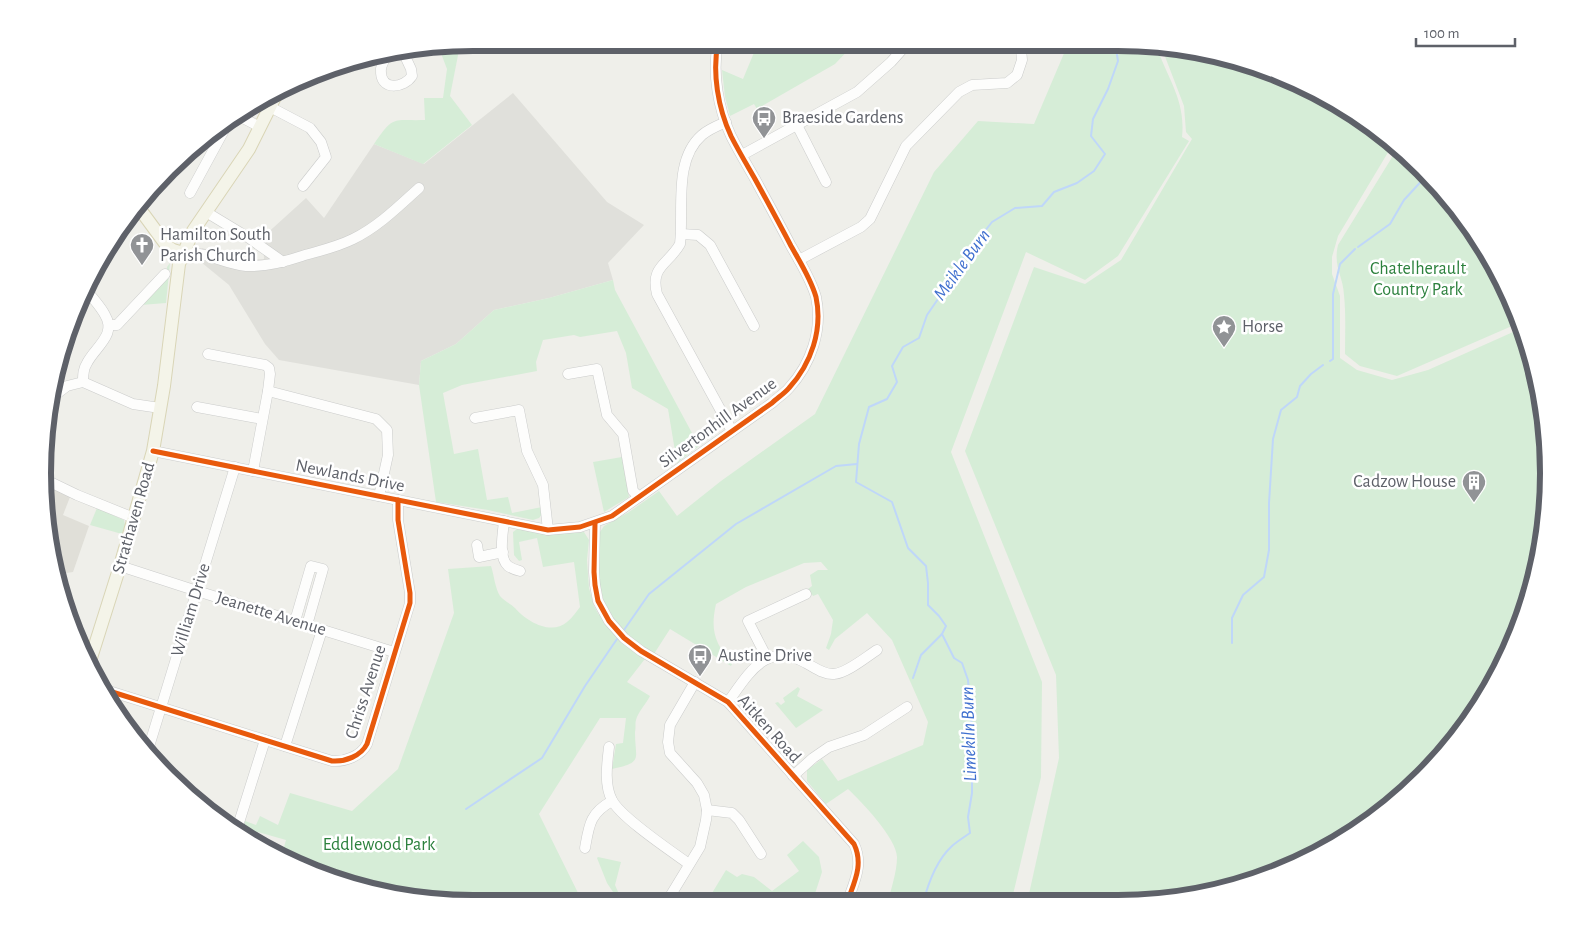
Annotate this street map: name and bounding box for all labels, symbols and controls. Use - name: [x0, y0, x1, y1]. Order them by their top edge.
- scale bar: [1416, 15, 1515, 47]
- text: 100 m: [1424, 26, 1459, 41]
- bus stop icon: Braeside Gardens: [751, 105, 777, 139]
- place label: Braeside Gardens: [782, 109, 903, 127]
- place label: Hamilton South Parish Church: [160, 226, 271, 265]
- water label: Meikle Burn: [930, 226, 994, 304]
- church icon: Hamilton South Parish Church: [129, 232, 155, 266]
- park label: Chatelherault Country Park: [1370, 260, 1466, 299]
- place icon: Horse: [1211, 314, 1237, 348]
- place label: Horse: [1242, 318, 1283, 336]
- street label: Silvertonhill Avenue: [656, 375, 780, 471]
- street label: Newlands Drive: [294, 457, 406, 495]
- street label: Strathaven Road: [109, 460, 159, 576]
- building icon: Cadzow House: [1461, 469, 1487, 503]
- place label: Cadzow House: [1353, 473, 1456, 491]
- street label: William Drive: [168, 561, 214, 659]
- street label: Jeanette Avenue: [214, 589, 328, 639]
- street label: Chriss Avenue: [342, 643, 390, 741]
- bus stop icon: Austine Drive: [687, 643, 713, 677]
- place label: Austine Drive: [718, 647, 812, 665]
- water label: Limekiln Burn: [958, 686, 980, 782]
- street label: Aitken Road: [734, 691, 804, 767]
- park label: Eddlewood Park: [323, 836, 436, 854]

